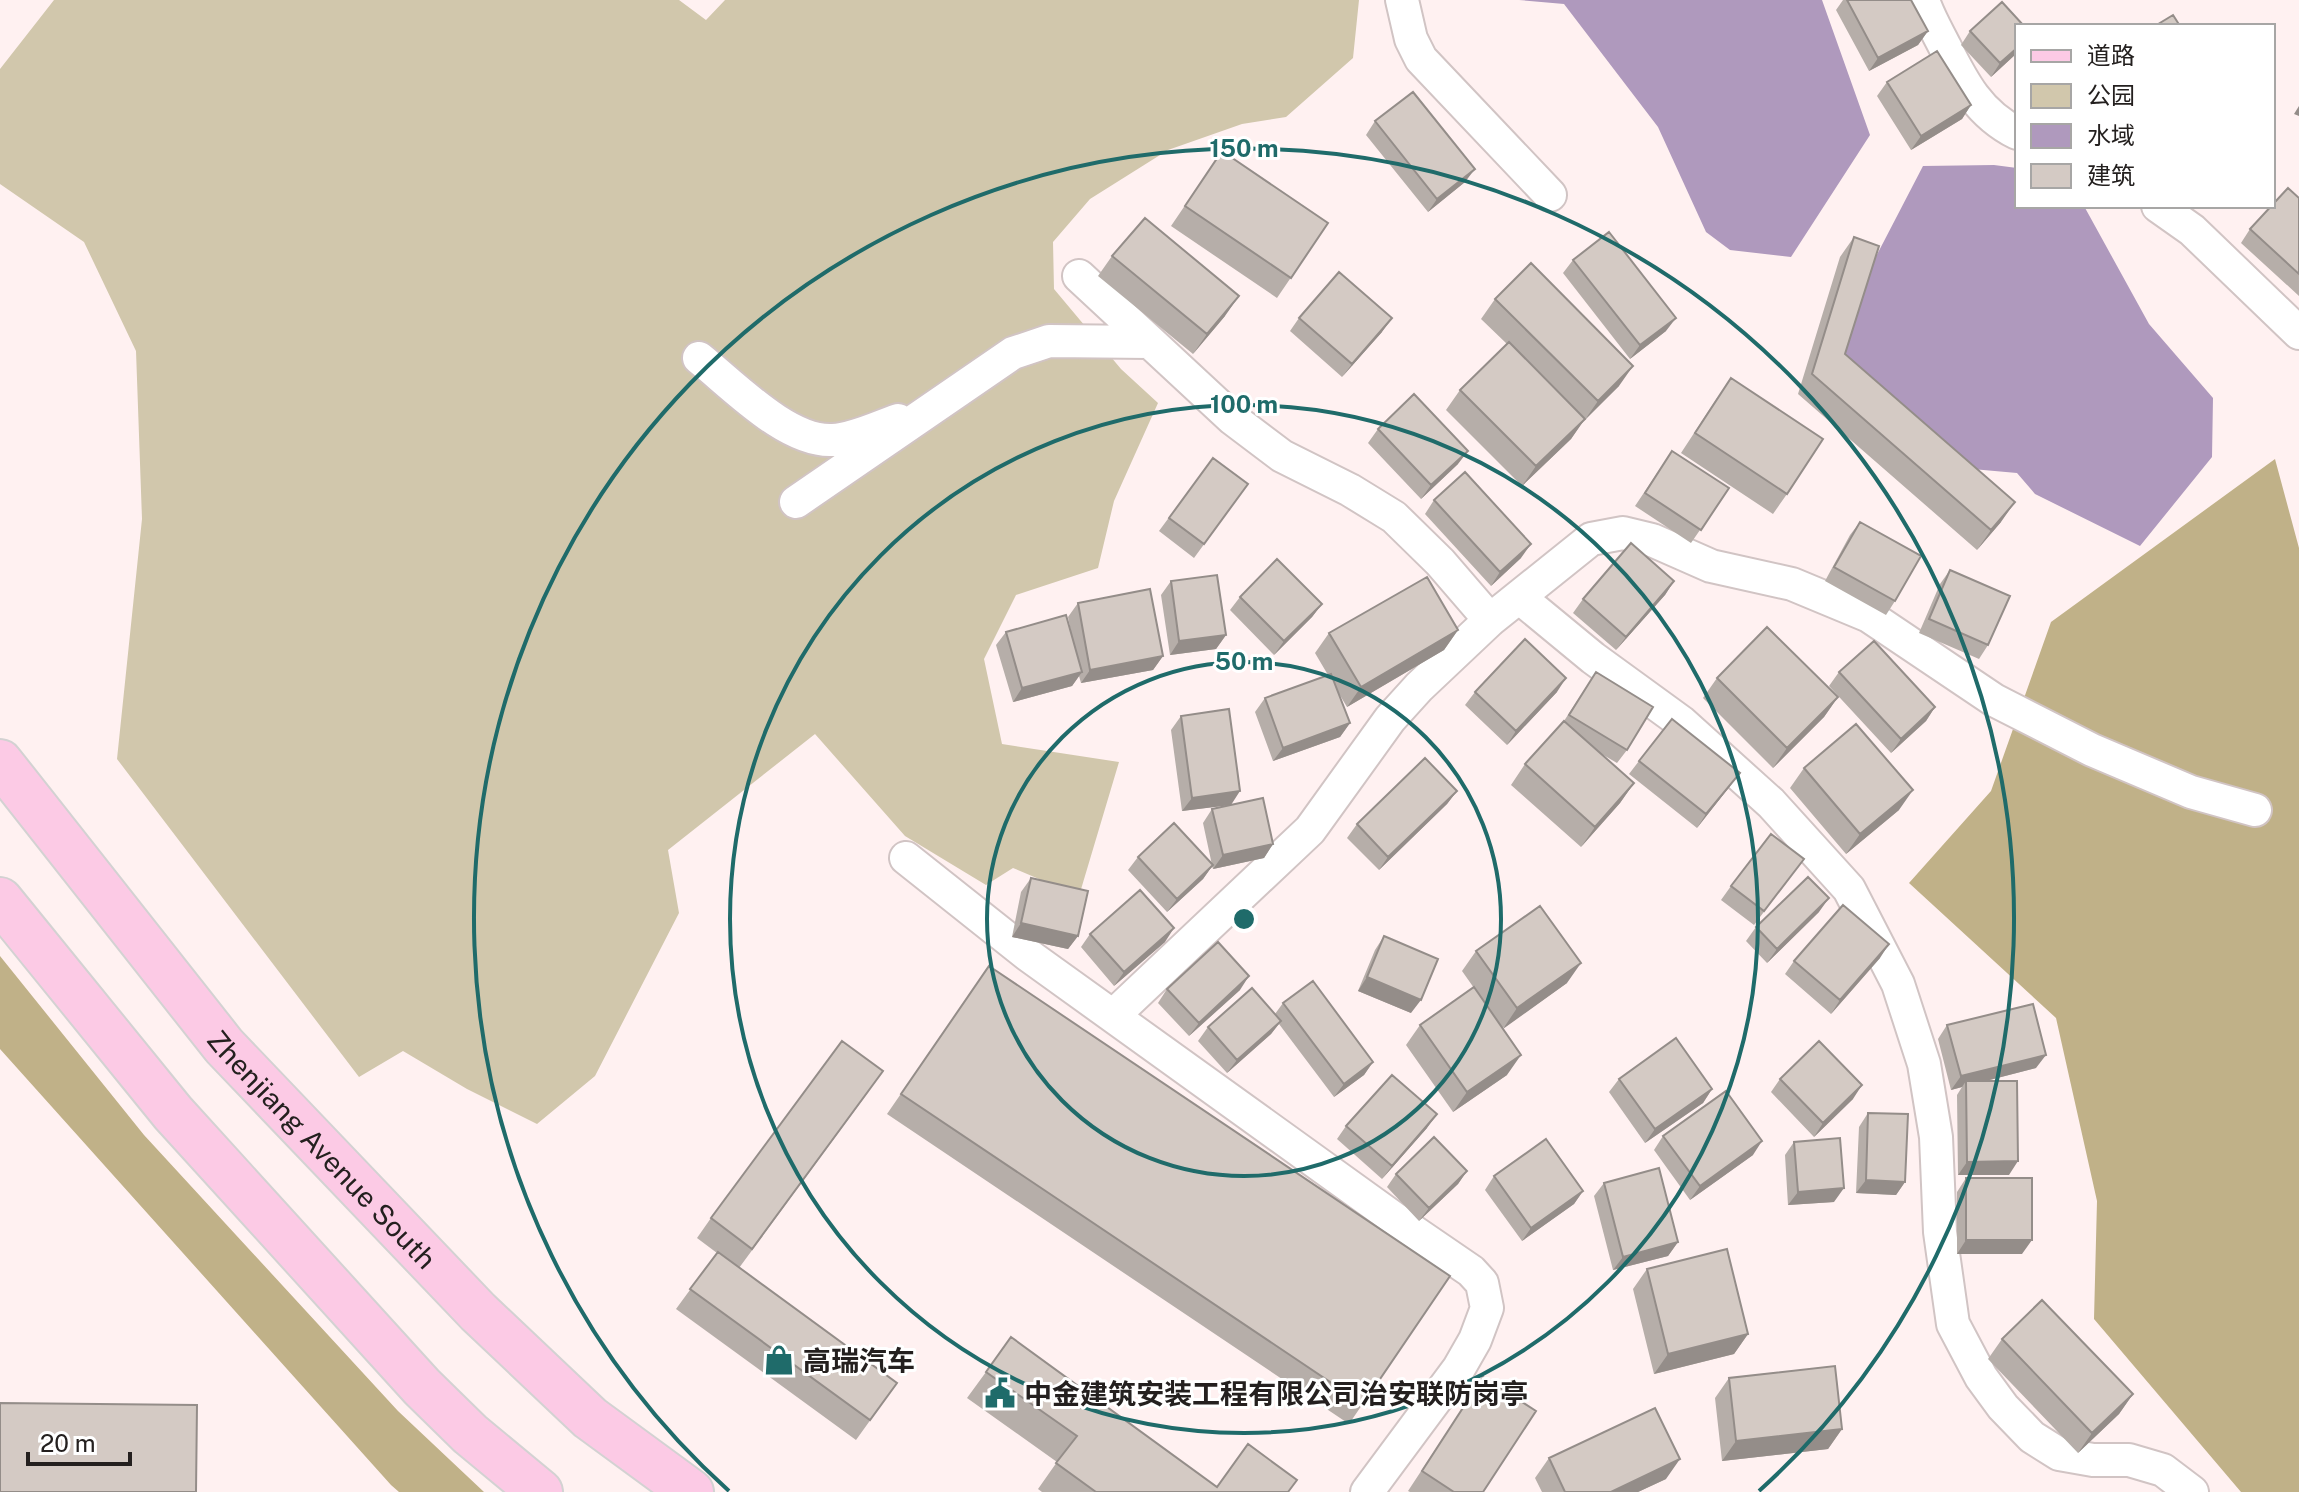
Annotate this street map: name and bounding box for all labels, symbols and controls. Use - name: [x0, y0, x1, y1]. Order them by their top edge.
- legend: [2015, 24, 2275, 208]
- text: 道路: [2087, 41, 2135, 69]
- text: 公园: [2087, 81, 2135, 109]
- text: 水域: [2087, 121, 2135, 149]
- text: 150 m: [1210, 134, 1278, 162]
- text: 建筑: [2087, 161, 2135, 189]
- text: 100 m: [1210, 390, 1278, 418]
- text: 50 m: [1215, 647, 1273, 675]
- centre of rings: [1230, 905, 1258, 933]
- street label: Zhenjiang Avenue South: [201, 1023, 444, 1275]
- shop icon: 高瑞汽车: [762, 1343, 796, 1377]
- place label: 高瑞汽车: [803, 1344, 915, 1377]
- public building icon: 中金建筑安装工程有限公司治安联防岗亭: [983, 1376, 1017, 1410]
- place label: 中金建筑安装工程有限公司治安联防岗亭: [1024, 1377, 1528, 1410]
- scale bar: [28, 1416, 130, 1466]
- text: 20 m: [40, 1429, 96, 1457]

